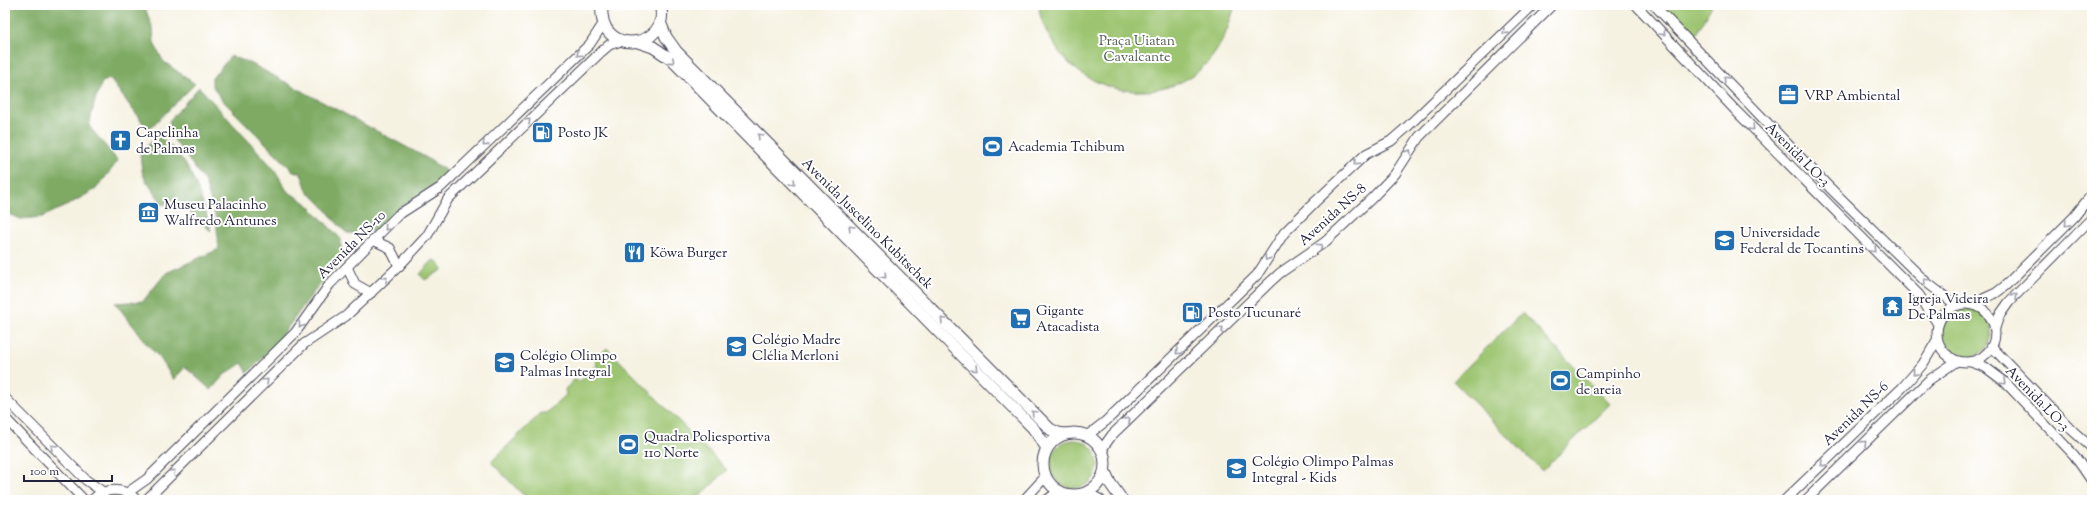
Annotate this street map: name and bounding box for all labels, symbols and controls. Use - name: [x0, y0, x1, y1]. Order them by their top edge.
- one-way arrow: [1502, 27, 1510, 35]
- one-way arrow: [1658, 28, 1666, 36]
- park label: Praça Uiatan Cavalcante: [1099, 32, 1175, 68]
- one-way arrow: [576, 50, 584, 57]
- one-way arrow: [667, 56, 675, 63]
- one-way arrow: [1723, 76, 1731, 84]
- office icon: VRP Ambiental: [1775, 82, 1801, 108]
- place label: VRP Ambiental: [1804, 87, 1900, 107]
- one-way arrow: [523, 118, 531, 126]
- fuel station icon: Posto JK: [529, 119, 555, 145]
- street label: Avenida LO-3: [1760, 119, 1834, 193]
- one-way arrow: [1747, 123, 1755, 131]
- place label: Capelinha de Palmas: [136, 124, 199, 160]
- place label: Posto JK: [558, 124, 608, 144]
- church icon: Capelinha de Palmas: [108, 127, 134, 153]
- one-way arrow: [757, 133, 765, 141]
- sports icon: Academia Tchibum: [979, 133, 1005, 159]
- place label: Academia Tchibum: [1008, 138, 1125, 158]
- one-way arrow: [482, 139, 490, 147]
- one-way arrow: [1404, 149, 1412, 156]
- street label: Avenida Juscelino Kubitschek: [796, 154, 937, 295]
- one-way arrow: [1353, 158, 1360, 165]
- one-way arrow: [788, 178, 796, 186]
- street label: Avenida NS-8: [1295, 180, 1372, 251]
- place label: Museu Palacinho Walfredo Antunes: [164, 196, 277, 232]
- museum icon: Museu Palacinho Walfredo Antunes: [136, 199, 162, 225]
- street label: Avenida NS-10: [314, 207, 391, 284]
- one-way arrow: [2064, 219, 2072, 227]
- one-way arrow: [384, 223, 392, 231]
- place label: Universidade Federal de Tocantins: [1740, 224, 1864, 260]
- one-way arrow: [848, 225, 856, 233]
- school or university icon: Universidade Federal de Tocantins: [1711, 227, 1737, 253]
- restaurant icon: Köwa Burger: [622, 239, 648, 265]
- place label: Köwa Burger: [650, 244, 728, 264]
- one-way arrow: [1316, 244, 1323, 251]
- one-way arrow: [1869, 245, 1877, 253]
- one-way arrow: [1265, 253, 1272, 260]
- one-way arrow: [879, 271, 887, 279]
- one-way arrow: [381, 276, 388, 283]
- one-way arrow: [1923, 279, 1930, 286]
- place label: Igreja Videira De Palmas: [1908, 290, 1989, 326]
- temple icon: Igreja Videira De Palmas: [1879, 293, 1905, 319]
- one-way arrow: [2010, 293, 2018, 301]
- fuel station icon: Posto Tucunaré: [1180, 299, 1206, 325]
- place label: Gigante Atacadista: [1036, 302, 1100, 338]
- place label: Posto Tucunaré: [1208, 304, 1301, 324]
- supermarket icon: Gigante Atacadista: [1008, 305, 1034, 331]
- one-way arrow: [940, 318, 948, 325]
- one-way arrow: [299, 320, 306, 327]
- one-way arrow: [1216, 326, 1224, 334]
- place label: Colégio Madre Clélia Merloni: [752, 331, 841, 367]
- school or university icon: Colégio Madre Clélia Merloni: [724, 334, 750, 360]
- place label: Colégio Olimpo Palmas Integral: [520, 347, 617, 383]
- one-way arrow: [1175, 347, 1183, 355]
- school or university icon: Colégio Olimpo Palmas Integral: [491, 350, 517, 376]
- street label: Avenida LO-3: [2000, 362, 2073, 437]
- one-way arrow: [970, 364, 978, 372]
- place label: Campinho de areia: [1576, 365, 1641, 401]
- sports icon: Campinho de areia: [1547, 368, 1573, 394]
- one-way arrow: [1913, 368, 1920, 375]
- one-way arrow: [1999, 377, 2007, 385]
- one-way arrow: [261, 378, 269, 386]
- street label: Avenida NS-6: [1819, 378, 1894, 451]
- one-way arrow: [1031, 410, 1039, 418]
- one-way arrow: [1123, 417, 1131, 425]
- place label: Quadra Poliesportiva 110 Norte: [644, 428, 771, 464]
- sports icon: Quadra Poliesportiva 110 Norte: [616, 431, 642, 457]
- one-way arrow: [1859, 440, 1867, 448]
- one-way arrow: [50, 444, 58, 452]
- place label: Colégio Olimpo Palmas Integral - Kids: [1252, 453, 1393, 489]
- school or university icon: Colégio Olimpo Palmas Integral - Kids: [1223, 456, 1249, 482]
- scale bar: [24, 457, 112, 483]
- one-way arrow: [1820, 459, 1828, 466]
- text: 100 m: [30, 463, 59, 481]
- one-way arrow: [168, 469, 176, 477]

